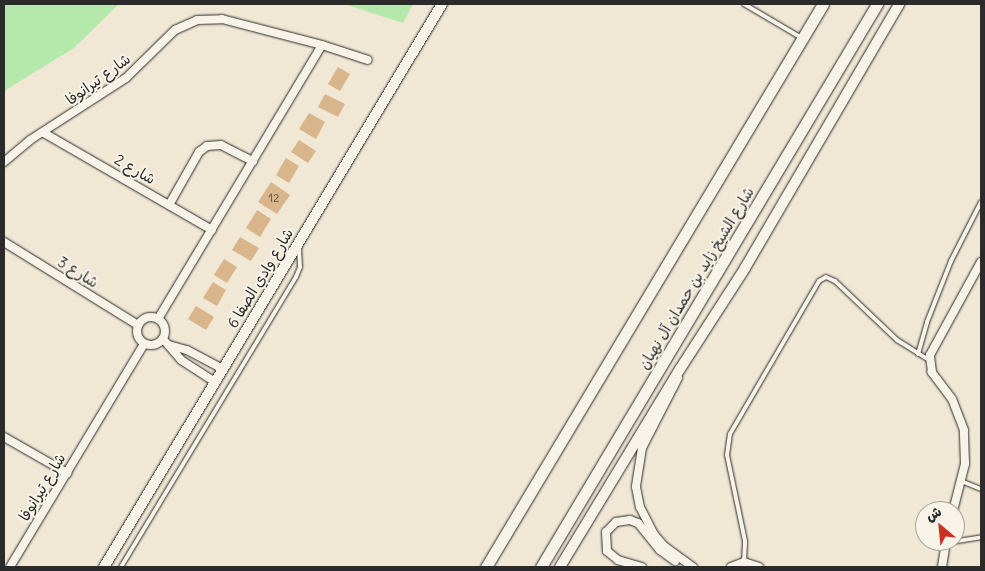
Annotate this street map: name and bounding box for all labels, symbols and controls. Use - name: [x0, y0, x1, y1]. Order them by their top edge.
- street label: شارع تيرانوفا: [62, 50, 134, 108]
- street label: شارع 2: [111, 150, 159, 188]
- street label: شارع الشيخ زايد بن حمدان آل نهيان: [634, 184, 758, 372]
- house number: 12: [268, 191, 280, 205]
- street label: شارع وادي الصفا 6: [223, 225, 297, 331]
- street label: شارع 3: [54, 253, 102, 291]
- street label: شارع تيرانوفا: [15, 450, 69, 524]
- north arrow: [915, 501, 965, 551]
- text: ش: [922, 502, 944, 525]

